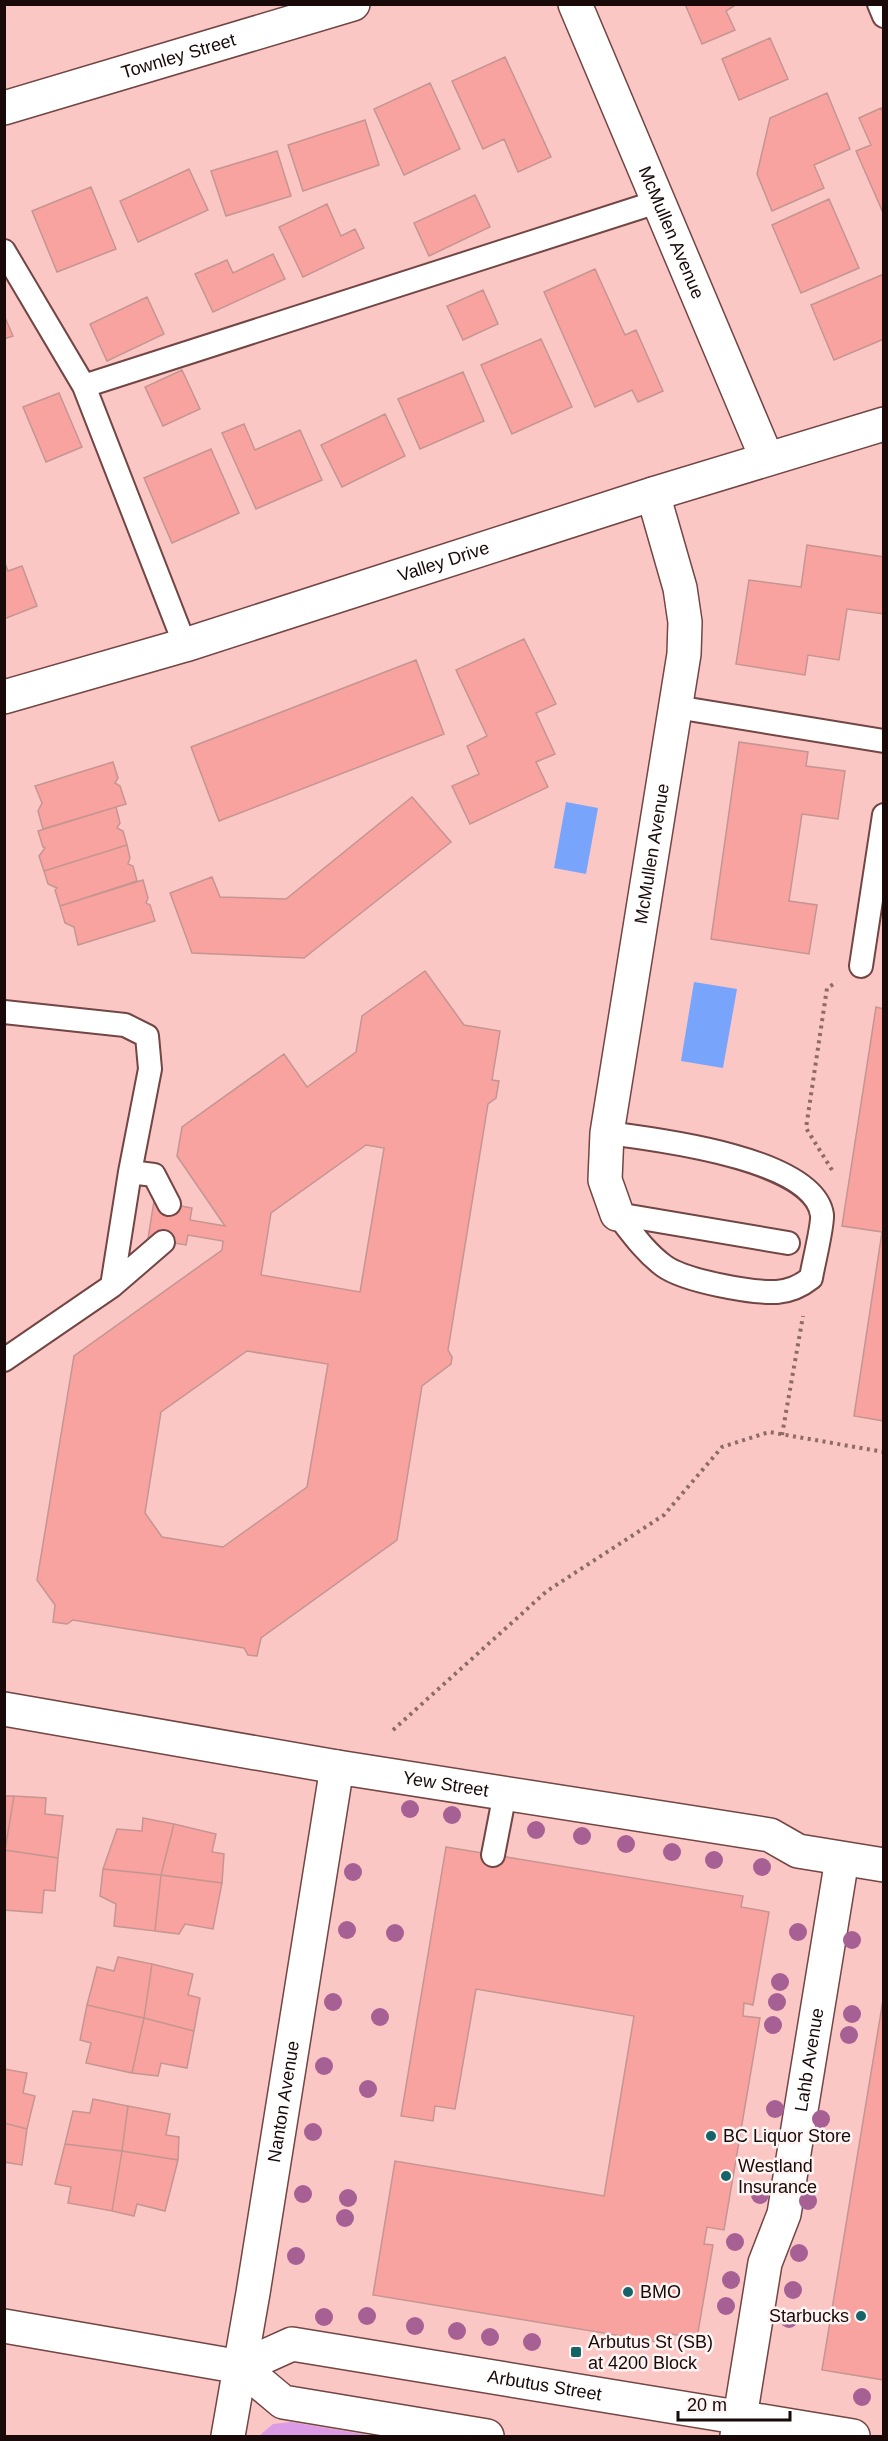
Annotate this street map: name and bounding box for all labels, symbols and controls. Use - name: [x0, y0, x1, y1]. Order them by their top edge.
- street label: Townley Street: [119, 30, 238, 82]
- street label: McMullen Avenue: [635, 163, 708, 302]
- street label: Valley Drive: [395, 538, 492, 586]
- street label: McMullen Avenue: [631, 782, 673, 925]
- street label: Yew Street: [401, 1767, 490, 1801]
- street label: Lahb Avenue: [791, 2007, 828, 2113]
- street label: Nanton Avenue: [264, 2039, 303, 2164]
- place label: BC Liquor Store: [723, 2126, 851, 2146]
- marker: BC Liquor Store: [704, 2129, 718, 2143]
- place label: Westland Insurance: [738, 2156, 817, 2197]
- marker: Westland Insurance: [719, 2169, 733, 2183]
- place label: BMO: [640, 2282, 681, 2302]
- marker: BMO: [621, 2285, 635, 2299]
- place label: Starbucks: [769, 2306, 849, 2326]
- marker: Starbucks: [854, 2309, 868, 2323]
- place label: Arbutus St (SB) at 4200 Block: [588, 2332, 713, 2373]
- marker: Arbutus St (SB) at 4200 Block: [569, 2345, 583, 2359]
- street label: Arbutus Street: [486, 2366, 603, 2405]
- scale bar: [678, 2384, 790, 2422]
- text: 20 m: [687, 2395, 727, 2415]

